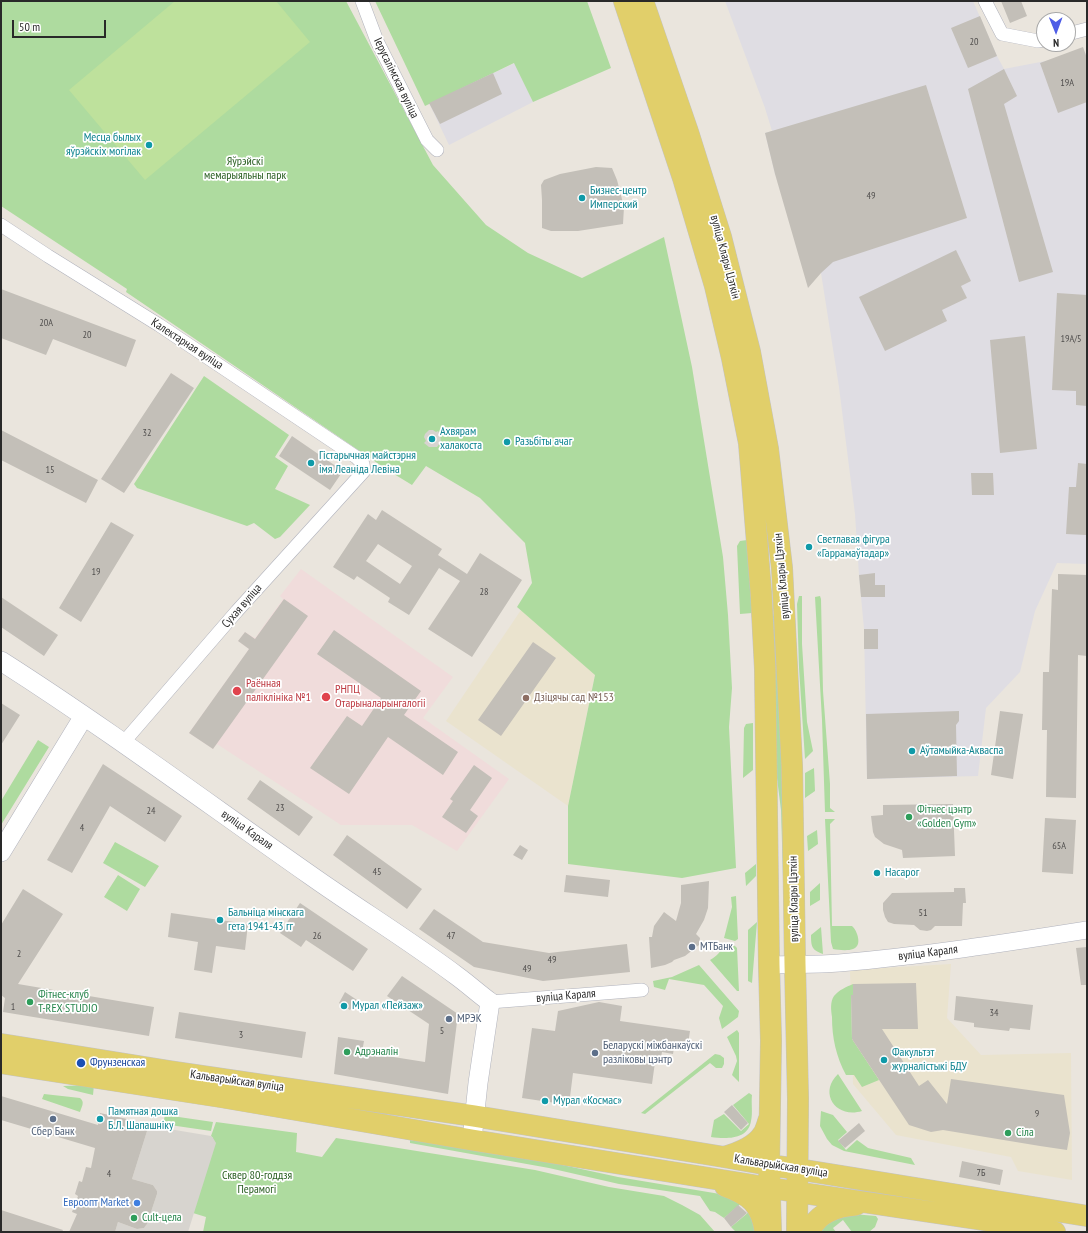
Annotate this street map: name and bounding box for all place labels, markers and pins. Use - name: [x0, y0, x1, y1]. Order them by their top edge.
- place label: Месца былых яўрэйскіх могілак: [66, 131, 141, 159]
- marker: Месца былых яўрэйскіх могілак: [144, 140, 154, 150]
- place label: Бизнес-центр Имперский: [590, 184, 647, 212]
- marker: Бизнес-центр Имперский: [577, 193, 587, 203]
- place label: Ахвярам халакоста: [440, 425, 482, 453]
- marker: Ахвярам халакоста: [427, 434, 437, 444]
- place label: Разьбіты ачаг: [515, 435, 572, 449]
- marker: Разьбіты ачаг: [502, 437, 512, 447]
- place label: Гістарычная майстэрня імя Леаніда Левіна: [319, 449, 416, 477]
- marker: Гістарычная майстэрня імя Леаніда Левіна: [306, 458, 316, 468]
- place label: Светлавая фігура «Гаррамаўтадар»: [817, 533, 890, 561]
- marker: Светлавая фігура «Гаррамаўтадар»: [804, 542, 814, 552]
- place label: Раённая паліклініка №1: [246, 677, 311, 705]
- place label: РНПЦ Отарыналарынгалогіі: [335, 683, 426, 711]
- marker: Раённая паліклініка №1: [231, 685, 243, 697]
- marker: РНПЦ Отарыналарынгалогіі: [320, 691, 332, 703]
- place label: Дзіцячы сад №153: [534, 691, 614, 705]
- marker: Дзіцячы сад №153: [521, 693, 531, 703]
- place label: Аўтамыйка-Акваспа: [920, 744, 1003, 758]
- marker: Аўтамыйка-Акваспа: [907, 746, 917, 756]
- place label: Фітнес цэнтр «Golden Gym»: [917, 803, 976, 831]
- marker: Фітнес цэнтр «Golden Gym»: [904, 812, 914, 822]
- place label: Насарог: [885, 866, 919, 880]
- marker: Насарог: [872, 868, 882, 878]
- place label: Бальніца мінскага гета 1941-43 гг: [228, 906, 304, 934]
- marker: Бальніца мінскага гета 1941-43 гг: [215, 915, 225, 925]
- place label: МТБанк: [700, 940, 733, 954]
- marker: МТБанк: [687, 942, 697, 952]
- place label: Фітнес-клуб T-REX STUDIO: [38, 988, 98, 1016]
- marker: Фітнес-клуб T-REX STUDIO: [25, 997, 35, 1007]
- place label: Мурал «Пейзаж»: [352, 999, 423, 1013]
- marker: Мурал «Пейзаж»: [339, 1001, 349, 1011]
- place label: МРЭК: [457, 1012, 482, 1026]
- marker: МРЭК: [444, 1014, 454, 1024]
- place label: Беларускі міжбанкаўскі разліковы цэнтр: [603, 1039, 702, 1067]
- place label: Адрэналін: [355, 1045, 398, 1059]
- place label: Факультэт журналістыкі БДУ: [892, 1046, 967, 1074]
- marker: Адрэналін: [342, 1047, 352, 1057]
- marker: Беларускі міжбанкаўскі разліковы цэнтр: [590, 1048, 600, 1058]
- marker: Факультэт журналістыкі БДУ: [879, 1055, 889, 1065]
- place label: Фрунзенская: [90, 1056, 145, 1070]
- marker: Фрунзенская: [75, 1057, 87, 1069]
- place label: Мурал «Космас»: [553, 1094, 622, 1108]
- marker: Мурал «Космас»: [540, 1096, 550, 1106]
- place label: Памятная дошка Б.Л. Шапашніку: [108, 1105, 178, 1133]
- marker: Сбер Банк: [48, 1114, 58, 1124]
- marker: Памятная дошка Б.Л. Шапашніку: [95, 1114, 105, 1124]
- place label: Сбер Банк: [31, 1125, 75, 1139]
- place label: Сіла: [1016, 1126, 1034, 1140]
- marker: Сіла: [1003, 1128, 1013, 1138]
- place label: Евроопт Market: [63, 1196, 129, 1210]
- marker: Евроопт Market: [132, 1198, 142, 1208]
- place label: Cult-цела: [142, 1211, 182, 1225]
- marker: Cult-цела: [129, 1213, 139, 1223]

